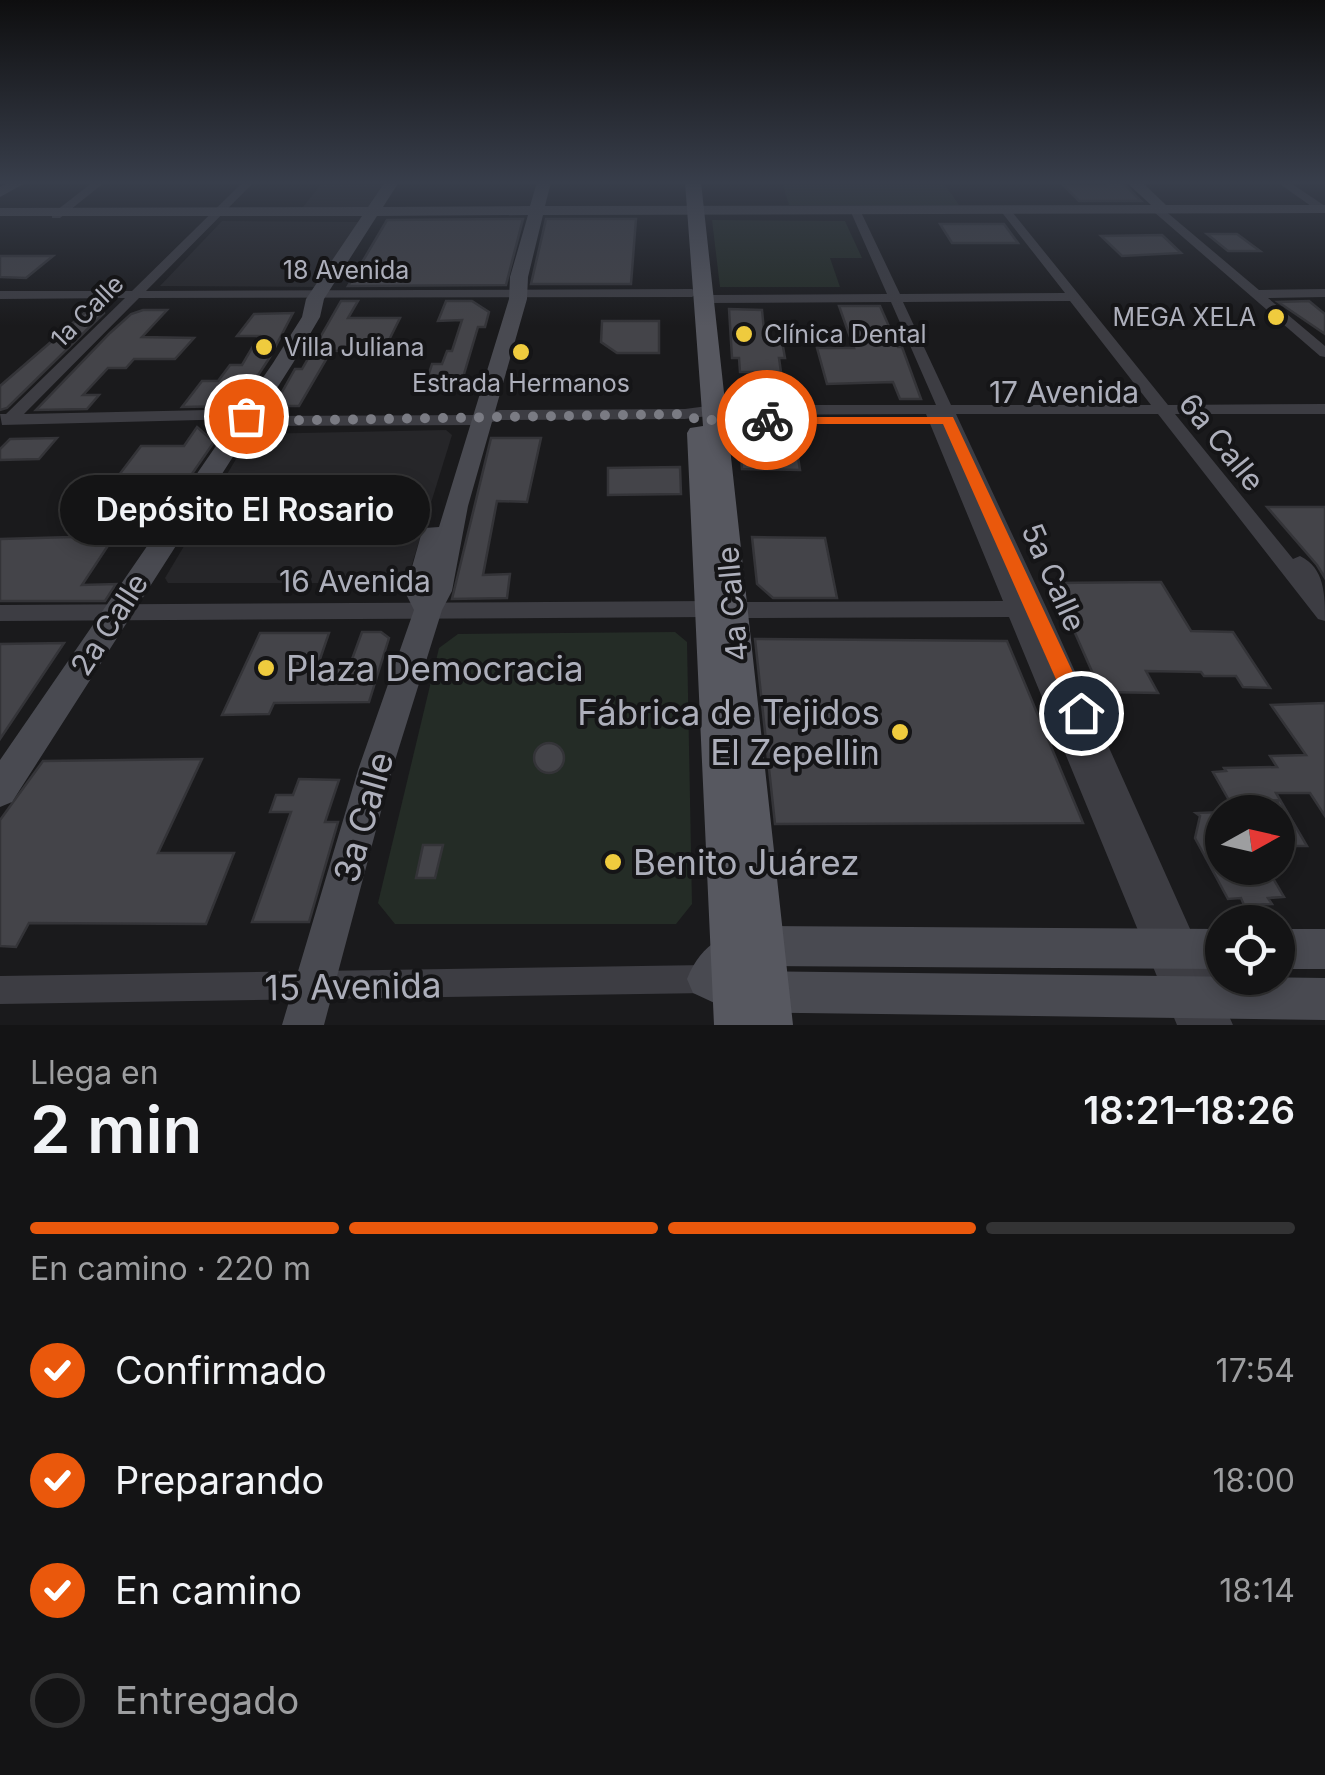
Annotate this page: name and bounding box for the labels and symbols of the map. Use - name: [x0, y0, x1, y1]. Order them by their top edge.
- street label: 18 Avenida: [283, 255, 409, 285]
- street label: 1a Calle: [44, 268, 130, 354]
- place label: MEGA XELA: [1113, 302, 1256, 332]
- marker: MEGA XELA: [1265, 306, 1287, 328]
- place label: Clínica Dental: [764, 319, 927, 349]
- marker: Clínica Dental: [733, 323, 755, 345]
- place label: Villa Juliana: [284, 332, 425, 362]
- marker: Villa Juliana: [253, 336, 275, 358]
- marker: Estrada Hermanos: [510, 341, 532, 363]
- place label: Estrada Hermanos: [412, 368, 630, 398]
- courier: [717, 370, 817, 470]
- pin: [204, 374, 289, 459]
- street label: 17 Avenida: [989, 374, 1139, 410]
- street label: 6a Calle: [1172, 386, 1272, 498]
- callout: Depósito El Rosario: [61, 476, 431, 546]
- street label: 5a Calle: [1014, 517, 1094, 637]
- street label: 4a Calle: [709, 545, 755, 663]
- street label: 16 Avenida: [279, 563, 431, 599]
- street label: 2a Calle: [63, 566, 155, 682]
- place label: Plaza Democracia: [286, 647, 584, 689]
- marker: Plaza Democracia: [255, 657, 277, 679]
- pin: [1039, 671, 1124, 756]
- place label: Fábrica de Tejidos El Zepellin: [577, 691, 880, 773]
- marker: Fábrica de Tejidos El Zepellin: [889, 721, 911, 743]
- street label: 3a Calle: [324, 747, 402, 887]
- north arrow: [1205, 795, 1295, 885]
- place label: Benito Juárez: [633, 841, 860, 883]
- marker: Benito Juárez: [602, 851, 624, 873]
- street label: 15 Avenida: [264, 963, 442, 1009]

